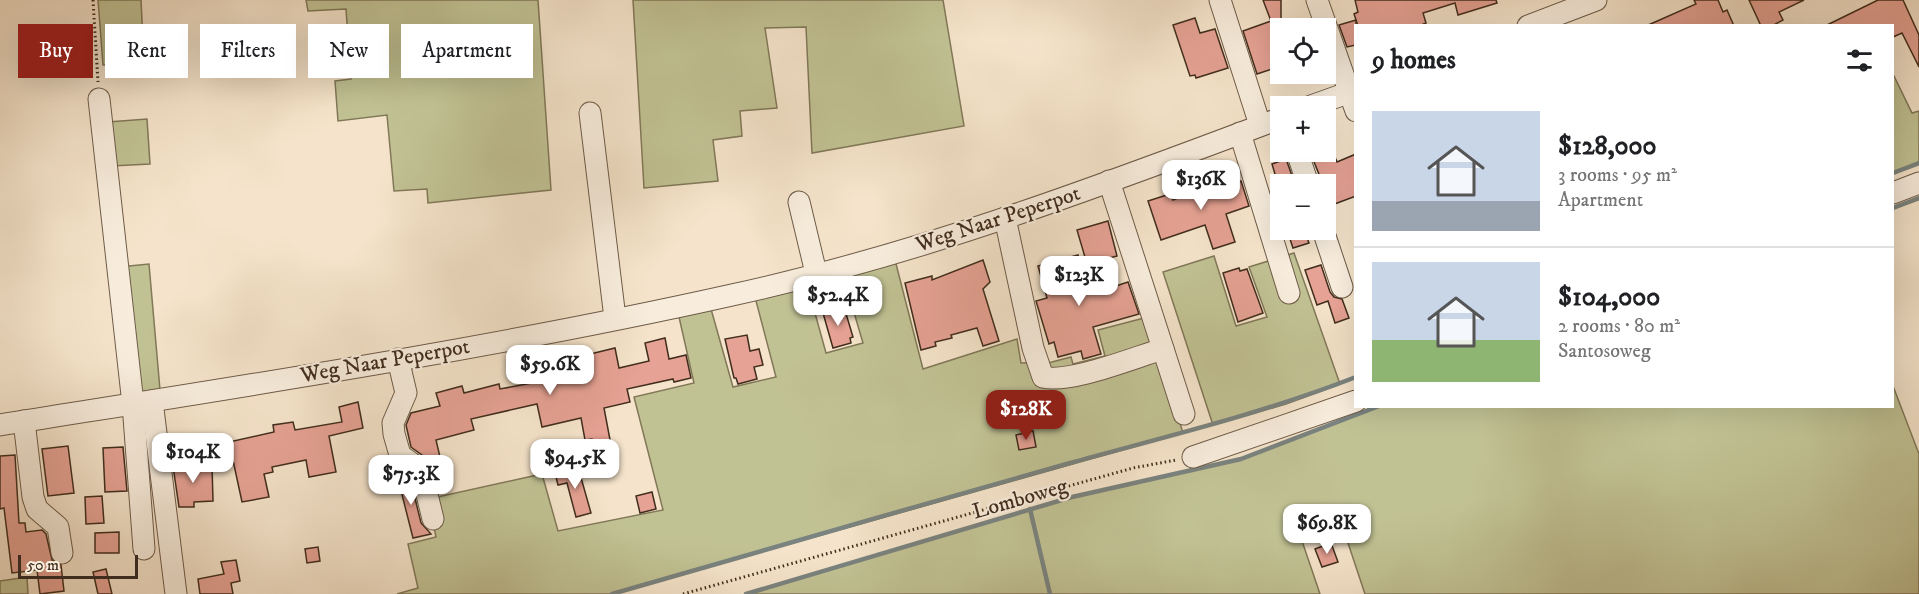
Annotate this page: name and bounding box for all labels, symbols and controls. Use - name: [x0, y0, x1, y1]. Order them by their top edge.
- map controls: [1270, 18, 1336, 240]
- button: locate: [1270, 18, 1336, 84]
- chip: Buy: [18, 24, 93, 78]
- chip: Rent: [105, 24, 188, 78]
- chip: Filters: [200, 24, 296, 78]
- chip: New: [308, 24, 389, 78]
- chip: Apartment: [401, 24, 533, 78]
- text: 9 homes: [1372, 44, 1456, 77]
- icon: filters: [1843, 44, 1876, 77]
- button: +: [1270, 96, 1336, 162]
- text: $128,000: [1558, 130, 1657, 163]
- icon: home: [1420, 135, 1492, 207]
- pin: $136K: [1159, 160, 1243, 211]
- text: 3 rooms · 95 m²: [1558, 163, 1677, 188]
- text: $136K: [1176, 167, 1226, 192]
- button: −: [1270, 174, 1336, 240]
- street label: Weg Naar Peperpot: [911, 180, 1084, 259]
- text: Apartment: [1558, 188, 1643, 213]
- pin: $123K: [1037, 256, 1121, 307]
- text: $123K: [1054, 263, 1104, 288]
- pin: $52.4K: [789, 276, 887, 327]
- text: $104,000: [1558, 281, 1660, 314]
- text: $52.4K: [807, 283, 869, 308]
- icon: home: [1420, 286, 1492, 358]
- text: 2 rooms · 80 m²: [1558, 314, 1680, 339]
- street label: Weg Naar Peperpot: [297, 333, 472, 389]
- text: Santosoweg: [1558, 339, 1651, 364]
- pin: $59.6K: [501, 345, 599, 396]
- text: $59.6K: [520, 352, 580, 377]
- pin: $128K: [984, 390, 1068, 441]
- text: $128K: [1000, 397, 1052, 422]
- pin: $104K: [151, 433, 235, 484]
- pin: $94.5K: [526, 439, 624, 490]
- text: $104K: [166, 440, 220, 465]
- text: $94.5K: [544, 446, 606, 471]
- pin: $75.3K: [362, 455, 460, 506]
- text: $75.3K: [383, 462, 439, 487]
- street label: Lomboweg: [969, 472, 1071, 525]
- pin: $69.8K: [1278, 504, 1376, 555]
- text: $69.8K: [1297, 511, 1357, 536]
- scale bar: [18, 552, 138, 580]
- text: 50 m: [27, 555, 59, 575]

